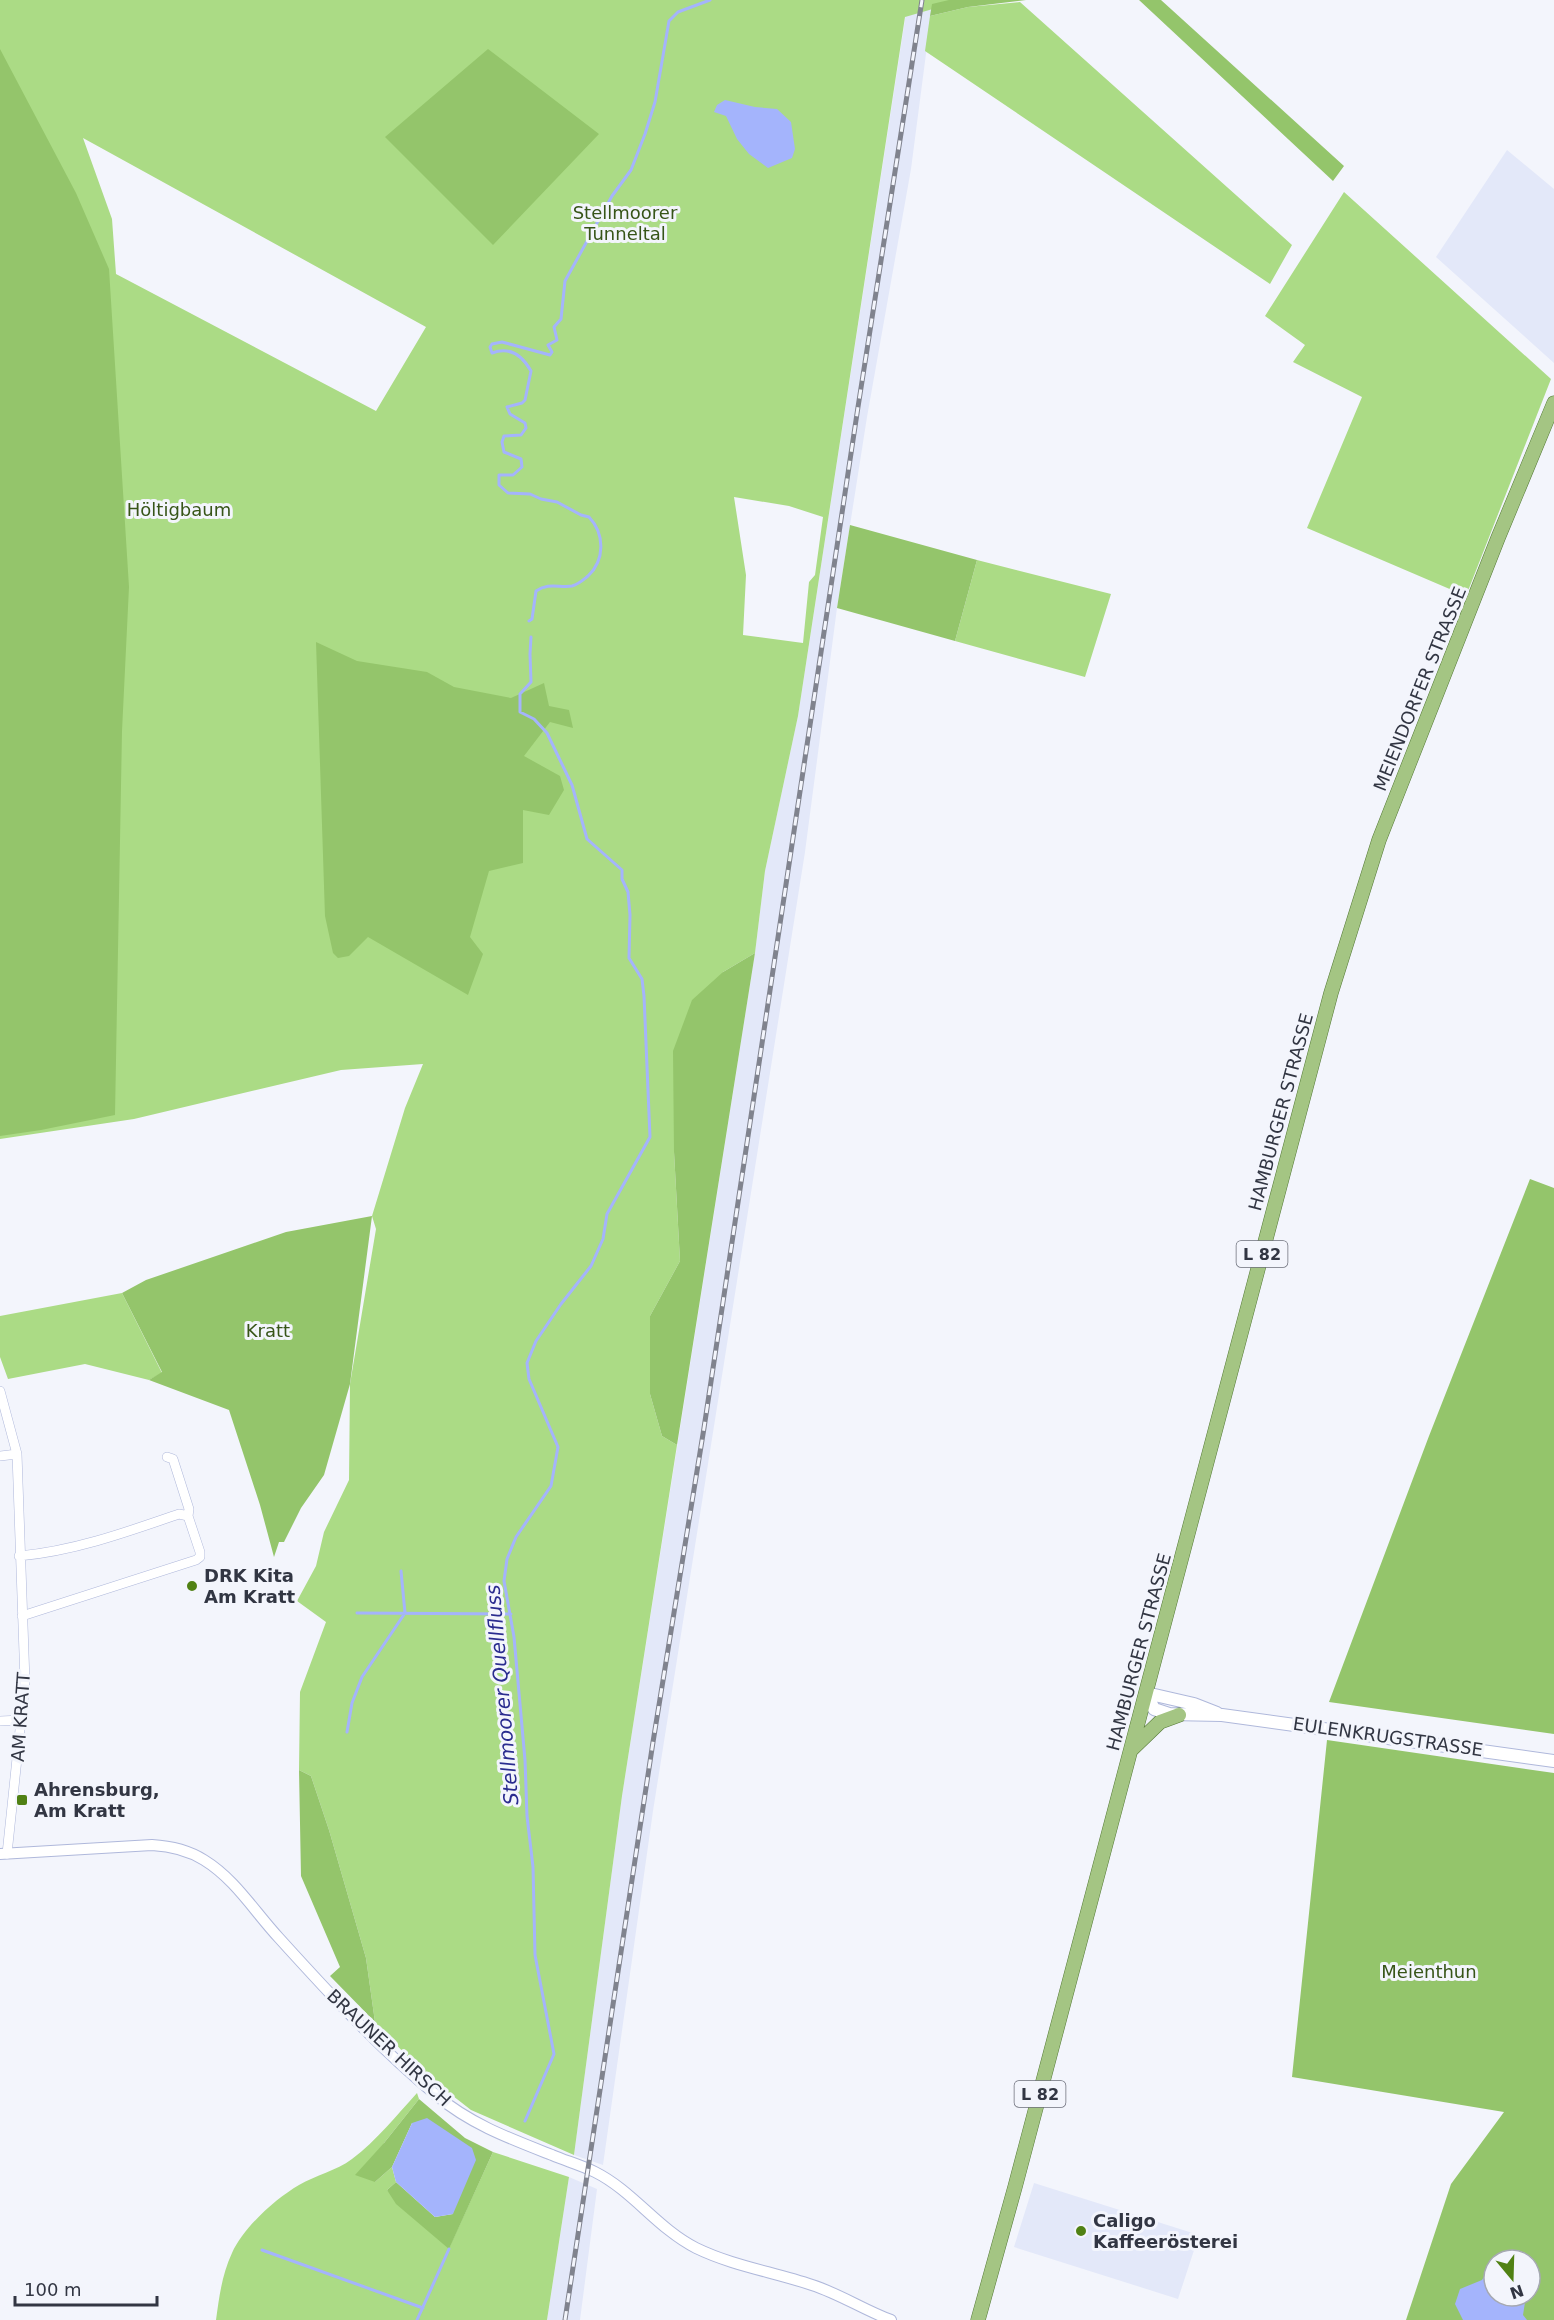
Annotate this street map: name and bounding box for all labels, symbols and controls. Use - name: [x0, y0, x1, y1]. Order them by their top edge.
- park label: Stellmoorer Tunneltal: [573, 202, 678, 244]
- park label: Höltigbaum: [127, 499, 231, 520]
- street label: MEIENDORFER STRASSE: [1369, 584, 1470, 794]
- street label: HAMBURGER STRASSE: [1244, 1011, 1317, 1213]
- road number: L 82: [1236, 1241, 1288, 1267]
- park label: Kratt: [246, 1320, 290, 1341]
- street label: HAMBURGER STRASSE: [1102, 1551, 1175, 1753]
- place label: DRK Kita Am Kratt: [204, 1565, 296, 1607]
- marker: DRK Kita Am Kratt: [185, 1579, 199, 1593]
- water label: Stellmoorer Quellfluss: [480, 1584, 524, 1806]
- street label: AM KRATT: [7, 1670, 34, 1762]
- street label: EULENKRUGSTRASSE: [1292, 1713, 1484, 1760]
- place label: Ahrensburg, Am Kratt: [34, 1779, 160, 1821]
- marker: Ahrensburg, Am Kratt: [15, 1793, 29, 1807]
- park label: Meienthun: [1381, 1961, 1477, 1982]
- street label: BRAUNER HIRSCH: [323, 1985, 456, 2110]
- road number: L 82: [1014, 2081, 1066, 2107]
- place label: Caligo Kaffeerösterei: [1093, 2210, 1238, 2252]
- marker: Caligo Kaffeerösterei: [1074, 2224, 1088, 2238]
- north arrow: [1482, 2248, 1542, 2308]
- scale bar: [15, 2269, 158, 2307]
- text: 100 m: [24, 2279, 82, 2300]
- text: N: [1507, 2281, 1526, 2303]

